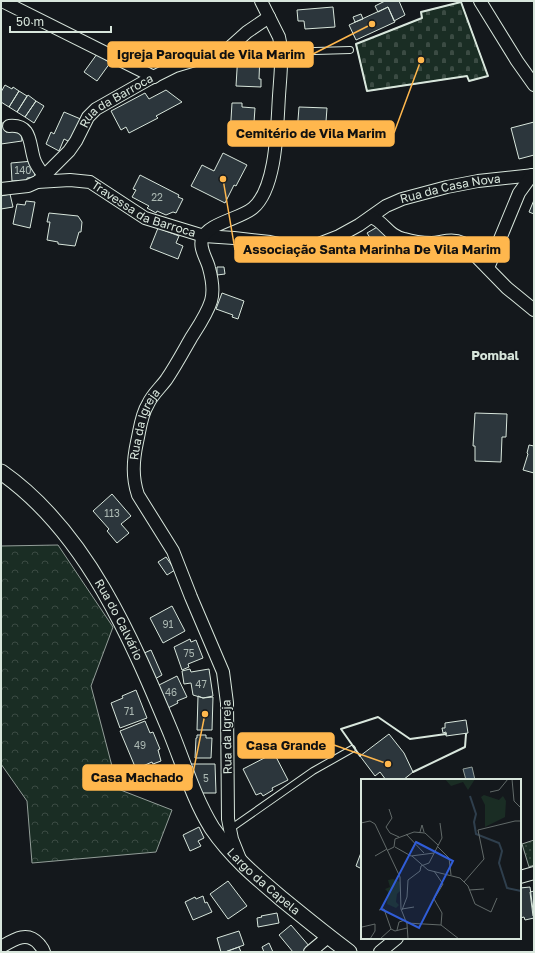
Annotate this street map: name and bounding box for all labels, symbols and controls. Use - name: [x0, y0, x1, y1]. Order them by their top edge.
- scale bar: [10, 8, 111, 34]
- text: 50 m: [16, 14, 44, 29]
- callout: Igreja Paroquial de Vila Marim: [108, 42, 313, 67]
- text: Igreja Paroquial de Vila Marim: [117, 46, 305, 62]
- street label: Rua da Barroca: [76, 70, 155, 130]
- callout: Cemitério de Vila Marim: [228, 121, 394, 146]
- text: Cemitério de Vila Marim: [236, 125, 386, 141]
- house number: 140: [14, 164, 32, 176]
- street label: Rua da Casa Nova: [398, 171, 501, 206]
- street label: Travessa da Barroca: [89, 177, 198, 240]
- house number: 22: [151, 191, 163, 203]
- callout: Associação Santa Marinha De Vila Marim: [235, 237, 509, 262]
- text: Associação Santa Marinha De Vila Marim: [243, 241, 501, 257]
- district label: Pombal: [471, 347, 519, 363]
- street label: Rua da Igreja: [126, 385, 163, 461]
- house number: 113: [104, 507, 120, 519]
- street label: Rua do Calvário: [92, 576, 146, 662]
- house number: 91: [163, 618, 174, 630]
- house number: 75: [183, 647, 195, 659]
- house number: 47: [195, 678, 207, 690]
- house number: 46: [165, 686, 177, 698]
- street label: Rua da Igreja: [218, 699, 235, 775]
- house number: 71: [124, 705, 134, 717]
- callout: Casa Grande: [238, 733, 334, 758]
- text: Casa Grande: [246, 737, 326, 753]
- house number: 49: [134, 739, 146, 751]
- callout: Casa Machado: [83, 765, 192, 790]
- text: Casa Machado: [91, 769, 184, 785]
- house number: 5: [203, 772, 209, 784]
- inset map: [361, 779, 521, 939]
- street label: Largo da Capela: [224, 845, 303, 918]

